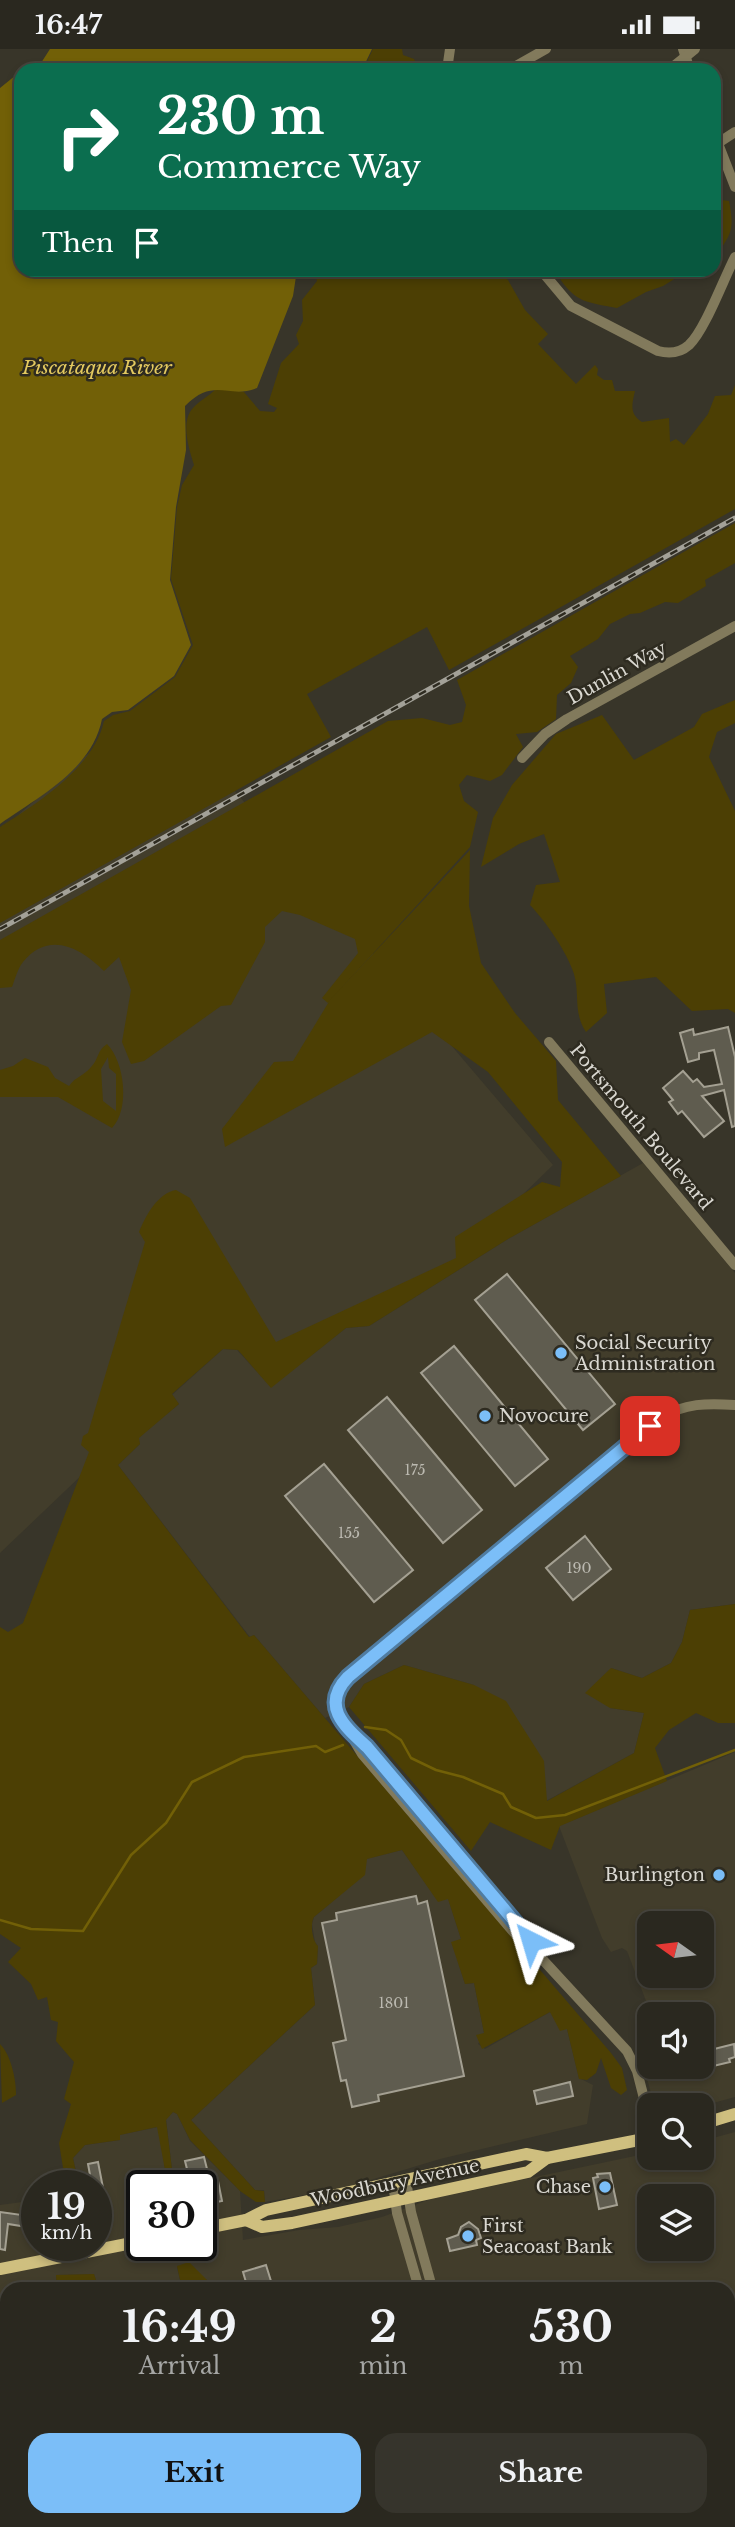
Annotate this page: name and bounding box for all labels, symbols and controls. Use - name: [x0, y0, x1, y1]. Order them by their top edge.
- text: 16:47: [35, 9, 102, 41]
- text: 230 m: [157, 86, 324, 147]
- icon: right: [42, 91, 133, 182]
- text: Commerce Way: [157, 147, 421, 187]
- icon: arrive: [128, 224, 166, 262]
- text: Then: [42, 227, 114, 259]
- water label: Piscataqua River: [21, 356, 173, 379]
- street label: Dunlin Way: [564, 637, 671, 709]
- street label: Portsmouth Boulevard: [565, 1040, 717, 1214]
- place label: Social Security Administration: [574, 1332, 715, 1375]
- marker: Social Security Administration: [553, 1345, 569, 1361]
- pin: [620, 1396, 680, 1456]
- place label: Novocure: [499, 1405, 589, 1427]
- icon: arrive: [631, 1407, 669, 1445]
- marker: Novocure: [477, 1408, 493, 1424]
- house number: 175: [404, 1461, 426, 1479]
- house number: 155: [338, 1524, 360, 1542]
- house number: 190: [566, 1559, 592, 1577]
- place label: Burlington: [604, 1864, 705, 1886]
- marker: Burlington: [711, 1867, 727, 1883]
- position arrow: [494, 1904, 568, 1978]
- north arrow: [637, 1911, 714, 1988]
- map controls: [637, 1911, 714, 2261]
- house number: 1801: [379, 1994, 409, 2012]
- button: sound: [637, 2002, 714, 2079]
- button: search: [637, 2093, 714, 2170]
- street label: Woodbury Avenue: [308, 2154, 481, 2212]
- speed limit sign: 30: [126, 2170, 217, 2261]
- place label: Chase: [536, 2176, 591, 2198]
- marker: Chase: [597, 2179, 613, 2195]
- button: layers: [637, 2184, 714, 2261]
- text: 19: [47, 2185, 86, 2228]
- place label: First Seacoast Bank: [482, 2215, 613, 2258]
- text: km/h: [41, 2222, 92, 2244]
- marker: First Seacoast Bank: [460, 2228, 476, 2244]
- text: 16:49: [122, 2301, 237, 2353]
- text: 2: [369, 2301, 397, 2353]
- text: 530: [529, 2301, 613, 2353]
- text: Arrival: [139, 2352, 220, 2380]
- text: min: [359, 2352, 407, 2380]
- text: m: [559, 2352, 583, 2380]
- button: Exit: [28, 2433, 361, 2513]
- button: Share: [375, 2433, 707, 2513]

